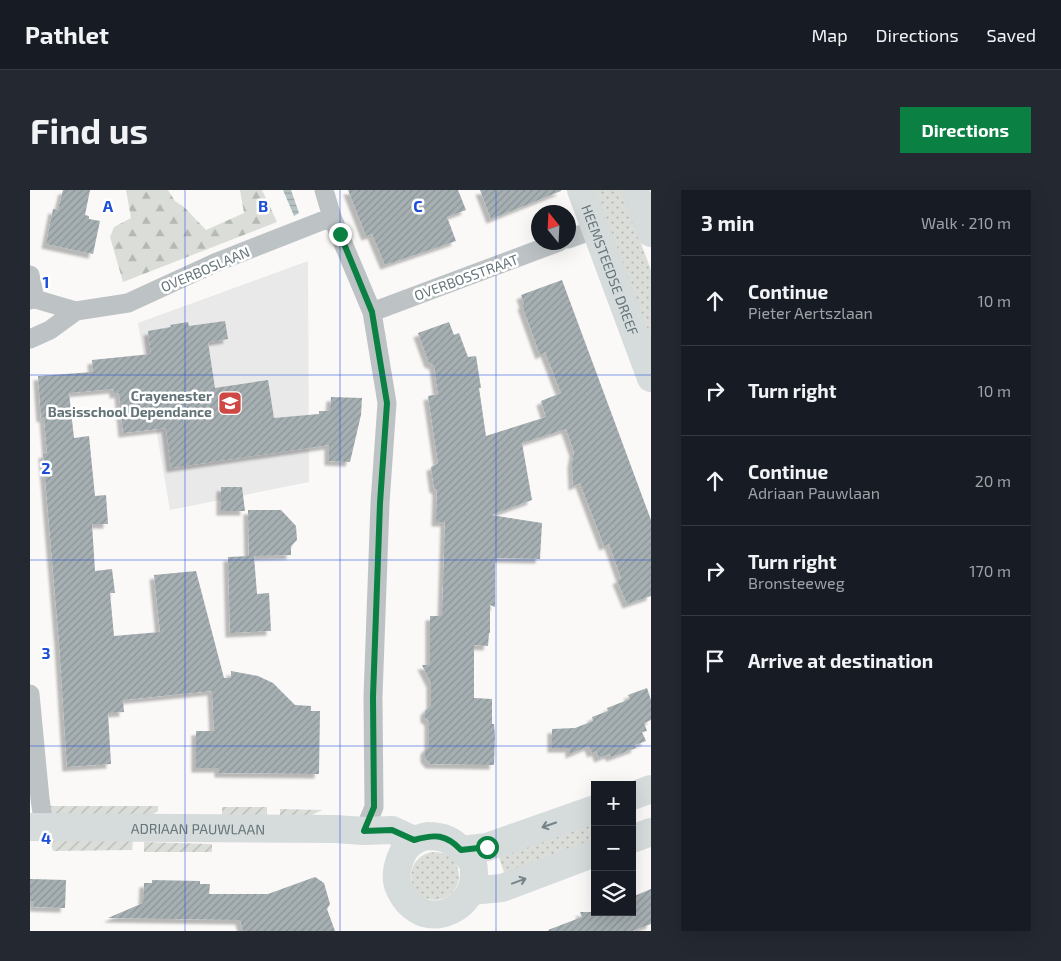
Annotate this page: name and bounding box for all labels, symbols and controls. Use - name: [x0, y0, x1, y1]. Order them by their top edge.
- text: Pathlet: [25, 20, 109, 49]
- text: Map: [811, 24, 848, 46]
- text: Directions: [876, 24, 959, 46]
- text: Saved: [987, 24, 1036, 46]
- button: Directions: [900, 107, 1031, 153]
- text: Find us: [30, 109, 148, 151]
- text: A: [103, 196, 114, 215]
- text: B: [258, 196, 268, 215]
- text: C: [413, 196, 423, 215]
- street label: HEEMSTEEDSE DREEF: [579, 202, 643, 338]
- north arrow: [531, 205, 576, 250]
- text: 3 min: [701, 210, 754, 235]
- text: Walk · 210 m: [921, 213, 1011, 232]
- route end: [329, 223, 352, 246]
- street label: OVERBOSLAAN: [158, 243, 252, 295]
- street label: OVERBOSSTRAAT: [412, 250, 520, 304]
- text: 1: [43, 272, 49, 291]
- text: Continue: [748, 280, 828, 303]
- icon: ahead: [701, 287, 729, 315]
- text: 10 m: [977, 291, 1011, 310]
- text: Pieter Aertszlaan: [748, 303, 873, 322]
- icon: right: [701, 377, 729, 405]
- text: Turn right: [748, 379, 836, 402]
- text: 10 m: [977, 381, 1011, 400]
- place label: Crayenester Basisschool Dependance: [48, 387, 212, 420]
- school or university icon: Crayenester Basisschool Dependance: [217, 390, 243, 416]
- text: 2: [41, 458, 51, 477]
- text: Continue: [748, 460, 828, 483]
- icon: ahead: [701, 467, 729, 495]
- text: 20 m: [975, 471, 1011, 490]
- text: Adriaan Pauwlaan: [748, 483, 880, 502]
- text: Turn right: [748, 550, 836, 573]
- icon: right: [701, 557, 729, 585]
- text: 170 m: [969, 561, 1011, 580]
- text: Bronsteeweg: [748, 573, 845, 592]
- text: 3: [41, 643, 51, 662]
- icon: arrive: [701, 647, 729, 675]
- text: Arrive at destination: [748, 649, 933, 672]
- map controls: [591, 781, 636, 916]
- button: +: [591, 781, 636, 826]
- street label: ADRIAAN PAUWLAAN: [131, 819, 265, 837]
- one-way arrow: [542, 821, 557, 830]
- button: −: [591, 826, 636, 871]
- text: 4: [41, 828, 51, 847]
- route start: [476, 836, 499, 859]
- button: layers: [591, 871, 636, 916]
- one-way arrow: [511, 876, 526, 885]

